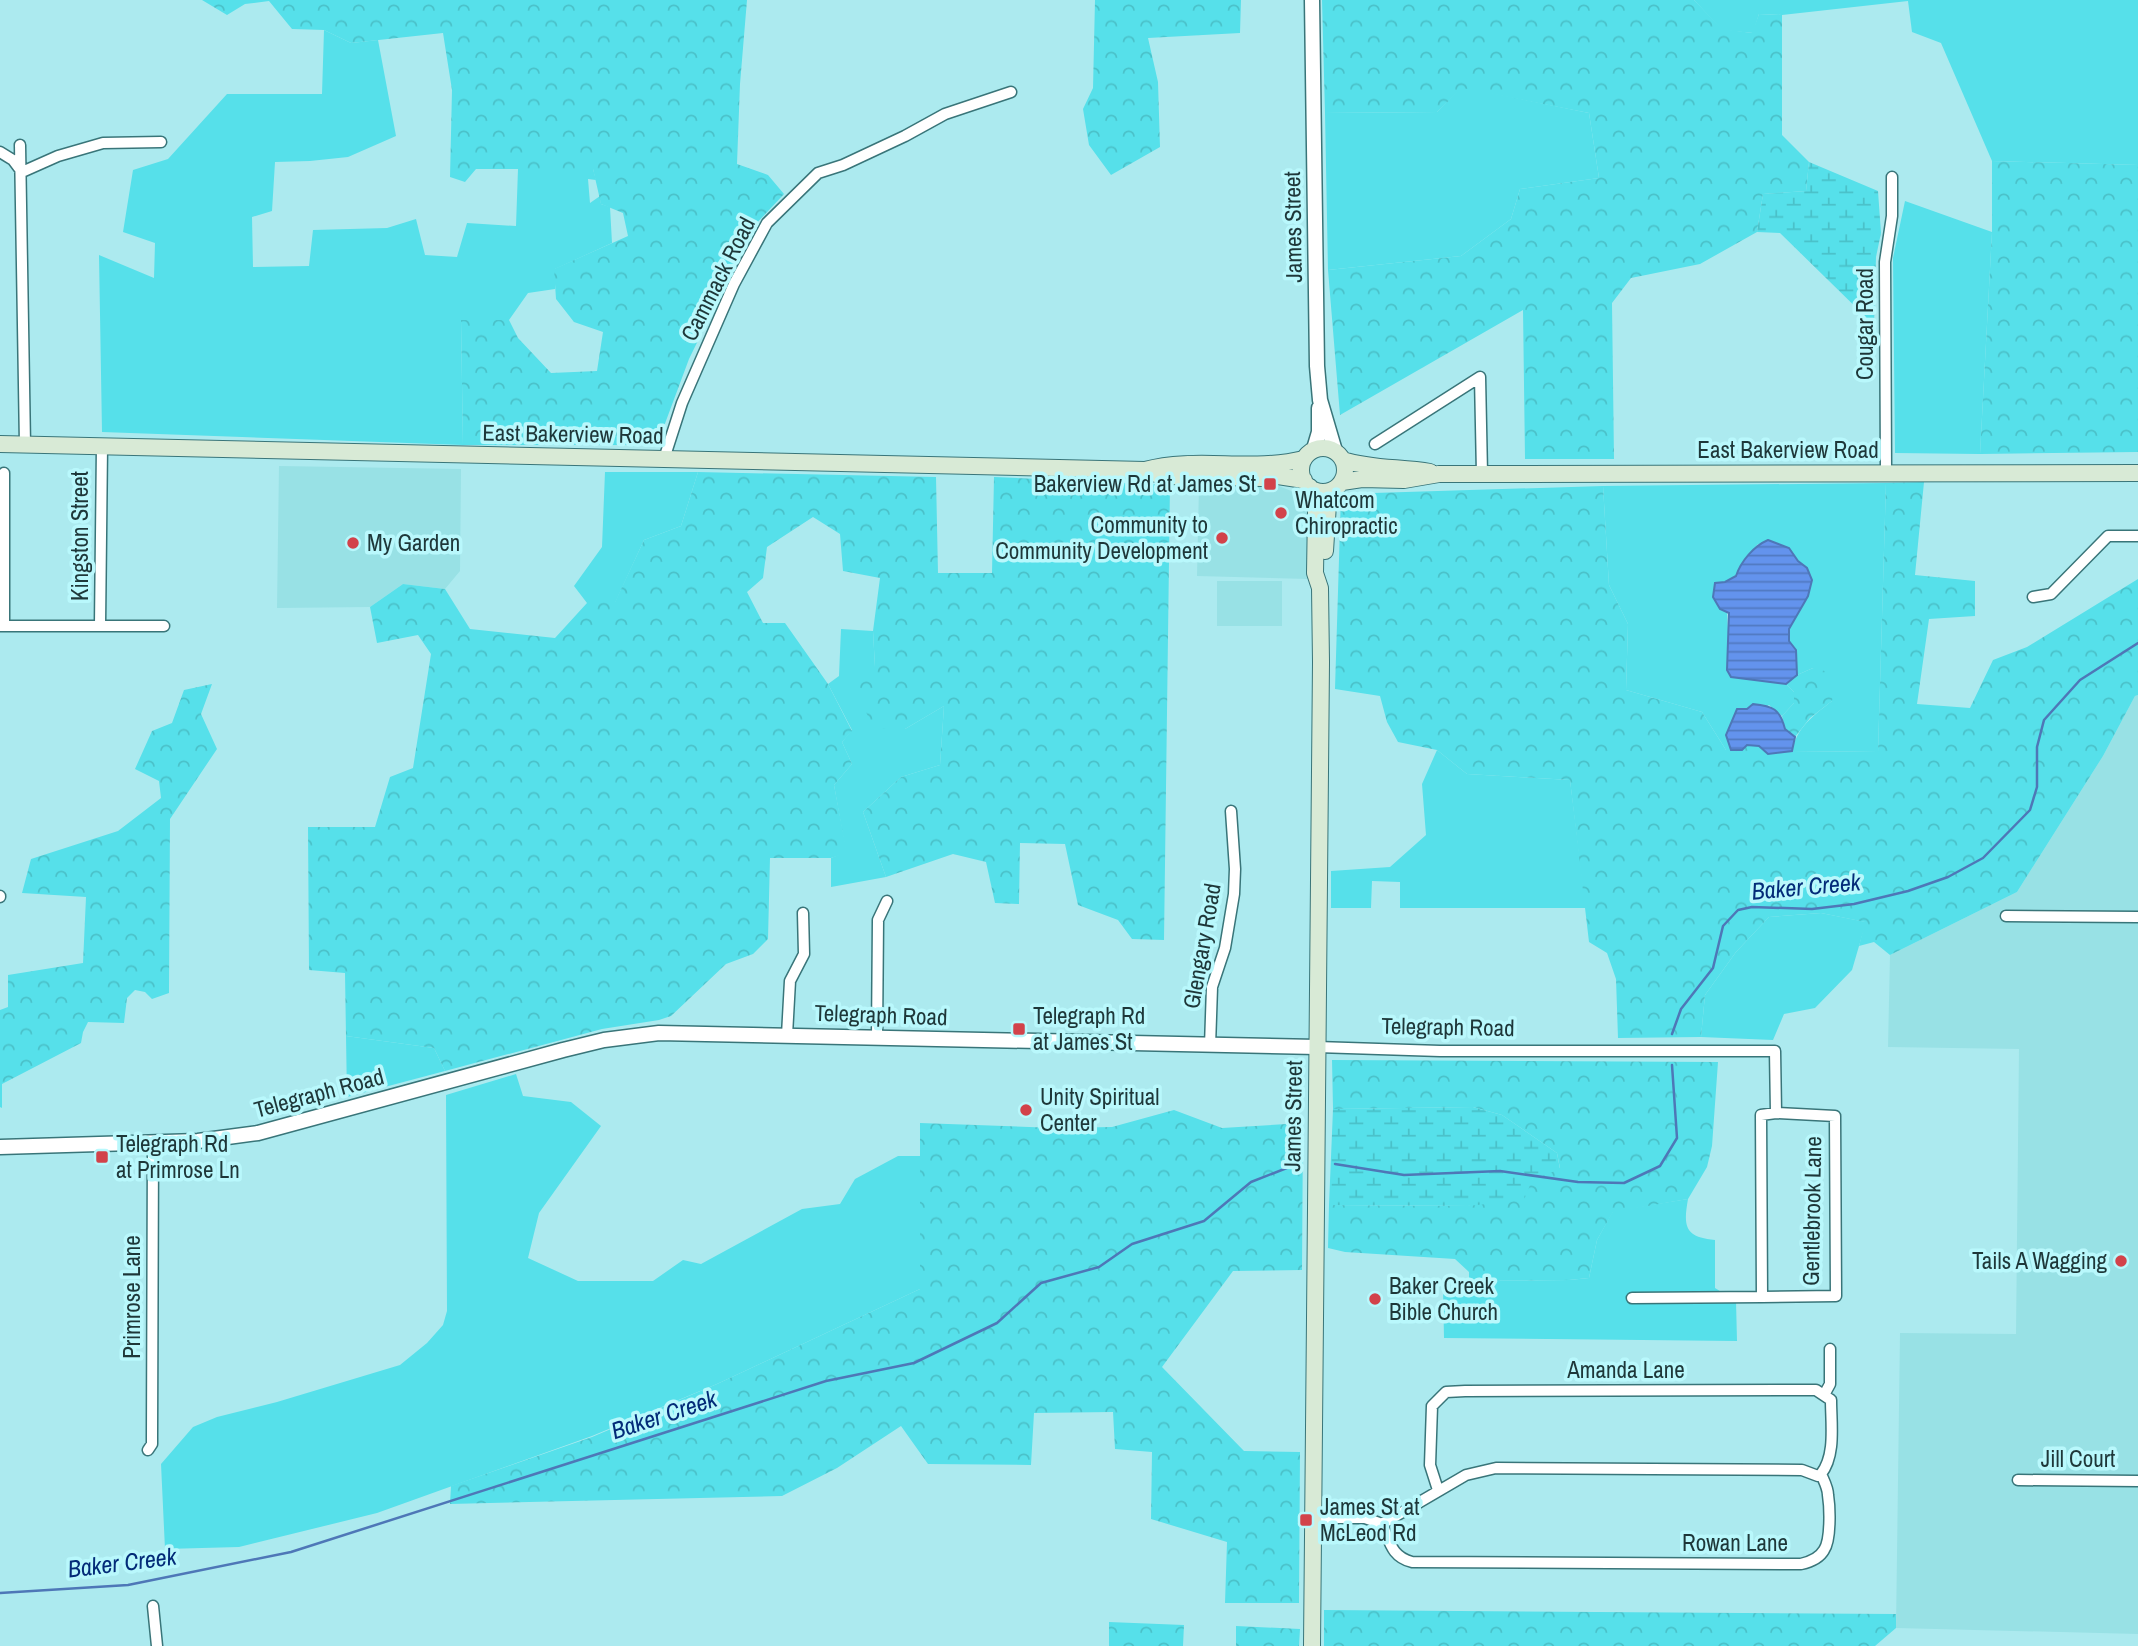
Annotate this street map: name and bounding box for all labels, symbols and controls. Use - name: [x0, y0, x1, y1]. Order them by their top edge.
- street label: James Street: [1276, 171, 1309, 283]
- street label: Cammack Road: [673, 212, 762, 346]
- street label: Cougar Road: [1849, 268, 1880, 380]
- street label: East Bakerview Road: [482, 416, 664, 451]
- street label: East Bakerview Road: [1697, 434, 1879, 465]
- place label: Bakerview Rd at James St: [1034, 468, 1256, 499]
- street label: Kingston Street: [64, 471, 95, 601]
- marker: Bakerview Rd at James St: [1262, 476, 1278, 492]
- place label: Whatcom Chiropractic: [1295, 484, 1398, 541]
- marker: Whatcom Chiropractic: [1273, 505, 1289, 521]
- place label: Community to Community Development: [995, 509, 1208, 566]
- place label: My Garden: [367, 527, 460, 558]
- marker: Community to Community Development: [1214, 530, 1230, 546]
- marker: My Garden: [345, 535, 361, 551]
- water label: Baker Creek: [1750, 865, 1863, 907]
- street label: Glengary Road: [1175, 881, 1228, 1011]
- street label: Telegraph Road: [814, 997, 948, 1032]
- place label: Telegraph Rd at James St: [1033, 1000, 1145, 1057]
- street label: Telegraph Road: [1381, 1010, 1515, 1043]
- marker: Telegraph Rd at James St: [1011, 1021, 1027, 1037]
- street label: Telegraph Road: [251, 1060, 387, 1125]
- street label: James Street: [1276, 1060, 1309, 1172]
- place label: Unity Spiritual Center: [1040, 1081, 1160, 1138]
- marker: Unity Spiritual Center: [1018, 1102, 1034, 1118]
- place label: Telegraph Rd at Primrose Ln: [116, 1128, 240, 1185]
- street label: Gentlebrook Lane: [1795, 1136, 1828, 1286]
- marker: Telegraph Rd at Primrose Ln: [94, 1149, 110, 1165]
- street label: Primrose Lane: [116, 1235, 147, 1359]
- place label: Tails A Wagging: [1972, 1245, 2108, 1276]
- marker: Tails A Wagging: [2113, 1253, 2129, 1269]
- place label: Baker Creek Bible Church: [1389, 1270, 1498, 1327]
- marker: Baker Creek Bible Church: [1367, 1291, 1383, 1307]
- street label: Amanda Lane: [1566, 1354, 1685, 1385]
- water label: Baker Creek: [607, 1382, 722, 1446]
- street label: Jill Court: [2041, 1443, 2115, 1474]
- place label: James St at McLeod Rd: [1320, 1491, 1420, 1548]
- marker: James St at McLeod Rd: [1298, 1512, 1314, 1528]
- street label: Rowan Lane: [1682, 1527, 1788, 1558]
- water label: Baker Creek: [66, 1539, 179, 1585]

